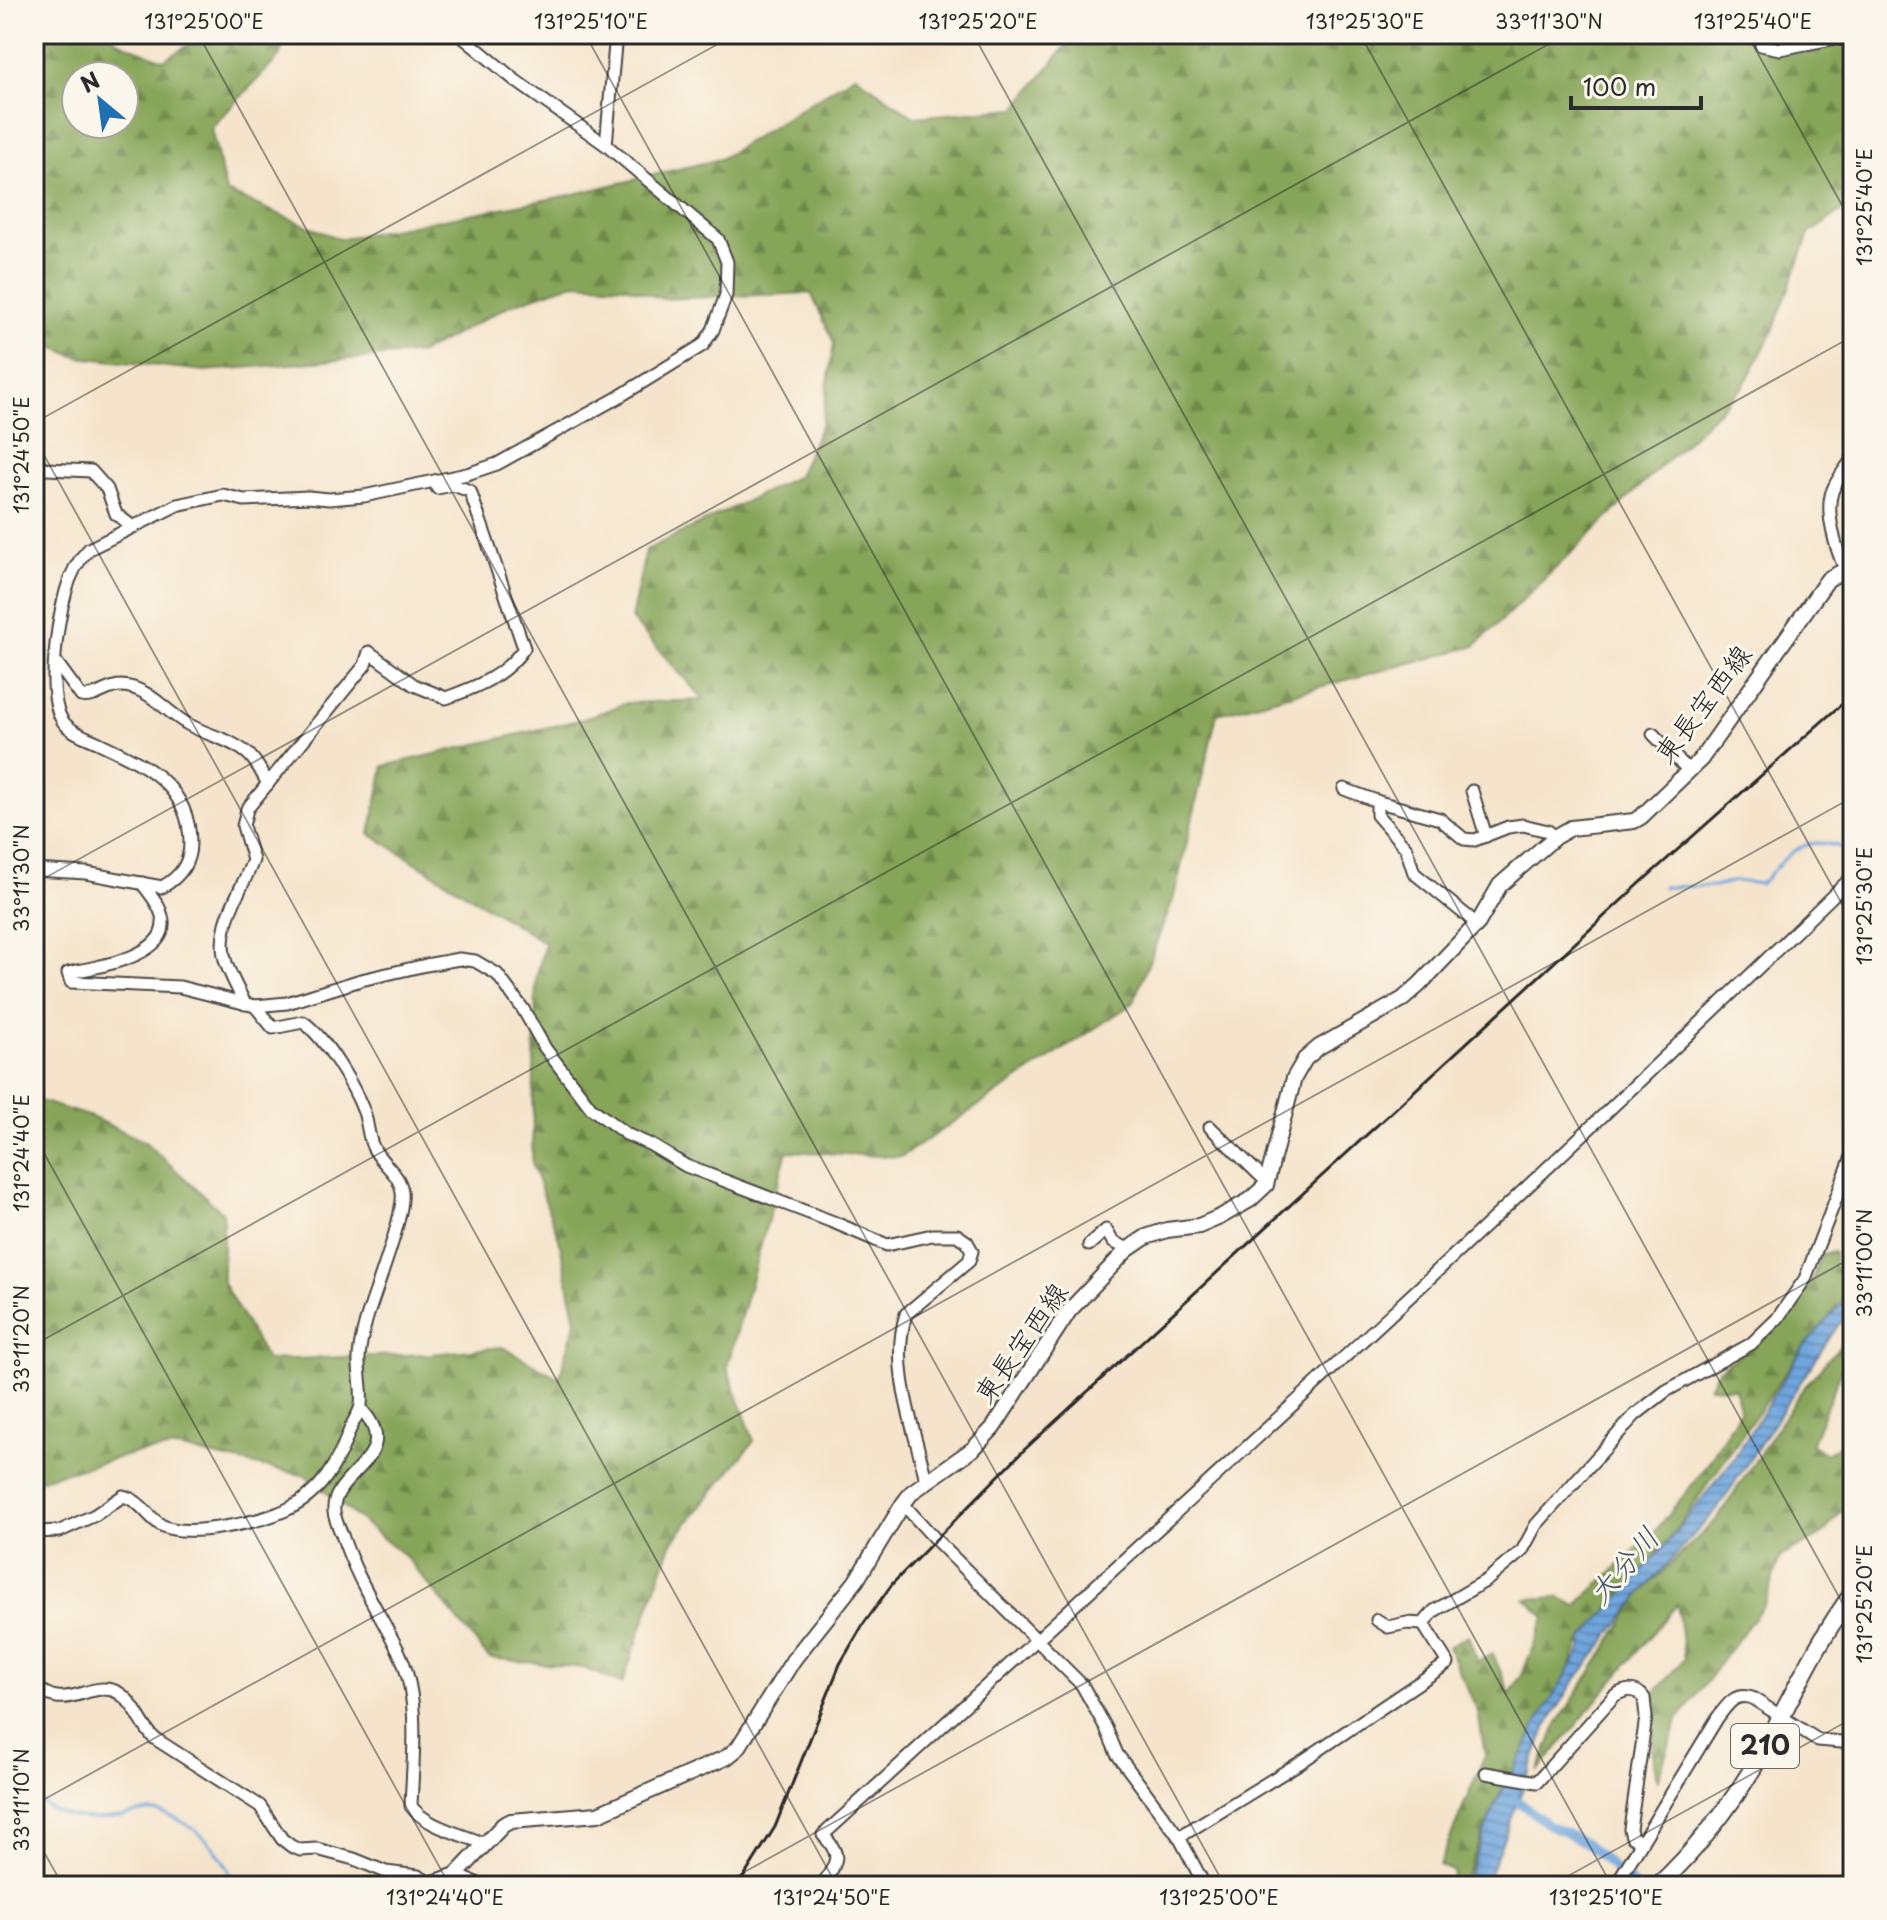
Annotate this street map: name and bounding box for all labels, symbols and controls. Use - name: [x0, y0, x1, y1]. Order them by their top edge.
- text: 131°25'00"E: [144, 6, 264, 36]
- text: 131°25'10"E: [534, 6, 648, 36]
- text: 131°25'20"E: [918, 6, 1038, 36]
- text: 131°25'30"E: [1306, 6, 1424, 36]
- text: 33°11'30"N: [1495, 6, 1603, 36]
- text: 131°25'40"E: [1694, 6, 1812, 36]
- north arrow: [60, 60, 140, 140]
- scale bar: [1571, 60, 1701, 110]
- text: N: [74, 63, 105, 100]
- text: 100 m: [1583, 68, 1656, 104]
- text: 131°25'40"E: [1849, 148, 1879, 266]
- text: 131°24'50"E: [6, 396, 36, 514]
- street label: 東長宝西線: [1642, 634, 1761, 772]
- text: 33°11'30"N: [6, 824, 36, 932]
- text: 131°25'30"E: [1849, 847, 1879, 965]
- text: 131°24'40"E: [6, 1094, 36, 1212]
- text: 33°11'00"N: [1849, 1209, 1879, 1317]
- street label: 東長宝西線: [962, 1272, 1078, 1412]
- text: 33°11'20"N: [6, 1285, 36, 1393]
- water label: 大分川: [1576, 1516, 1669, 1613]
- text: 131°25'20"E: [1849, 1544, 1879, 1664]
- road number: 210: [1731, 1724, 1799, 1768]
- text: 33°11'10"N: [6, 1748, 36, 1852]
- text: 131°24'40"E: [386, 1882, 504, 1912]
- text: 131°24'50"E: [773, 1882, 891, 1912]
- text: 131°25'00"E: [1159, 1882, 1279, 1912]
- text: 131°25'10"E: [1549, 1882, 1663, 1912]

